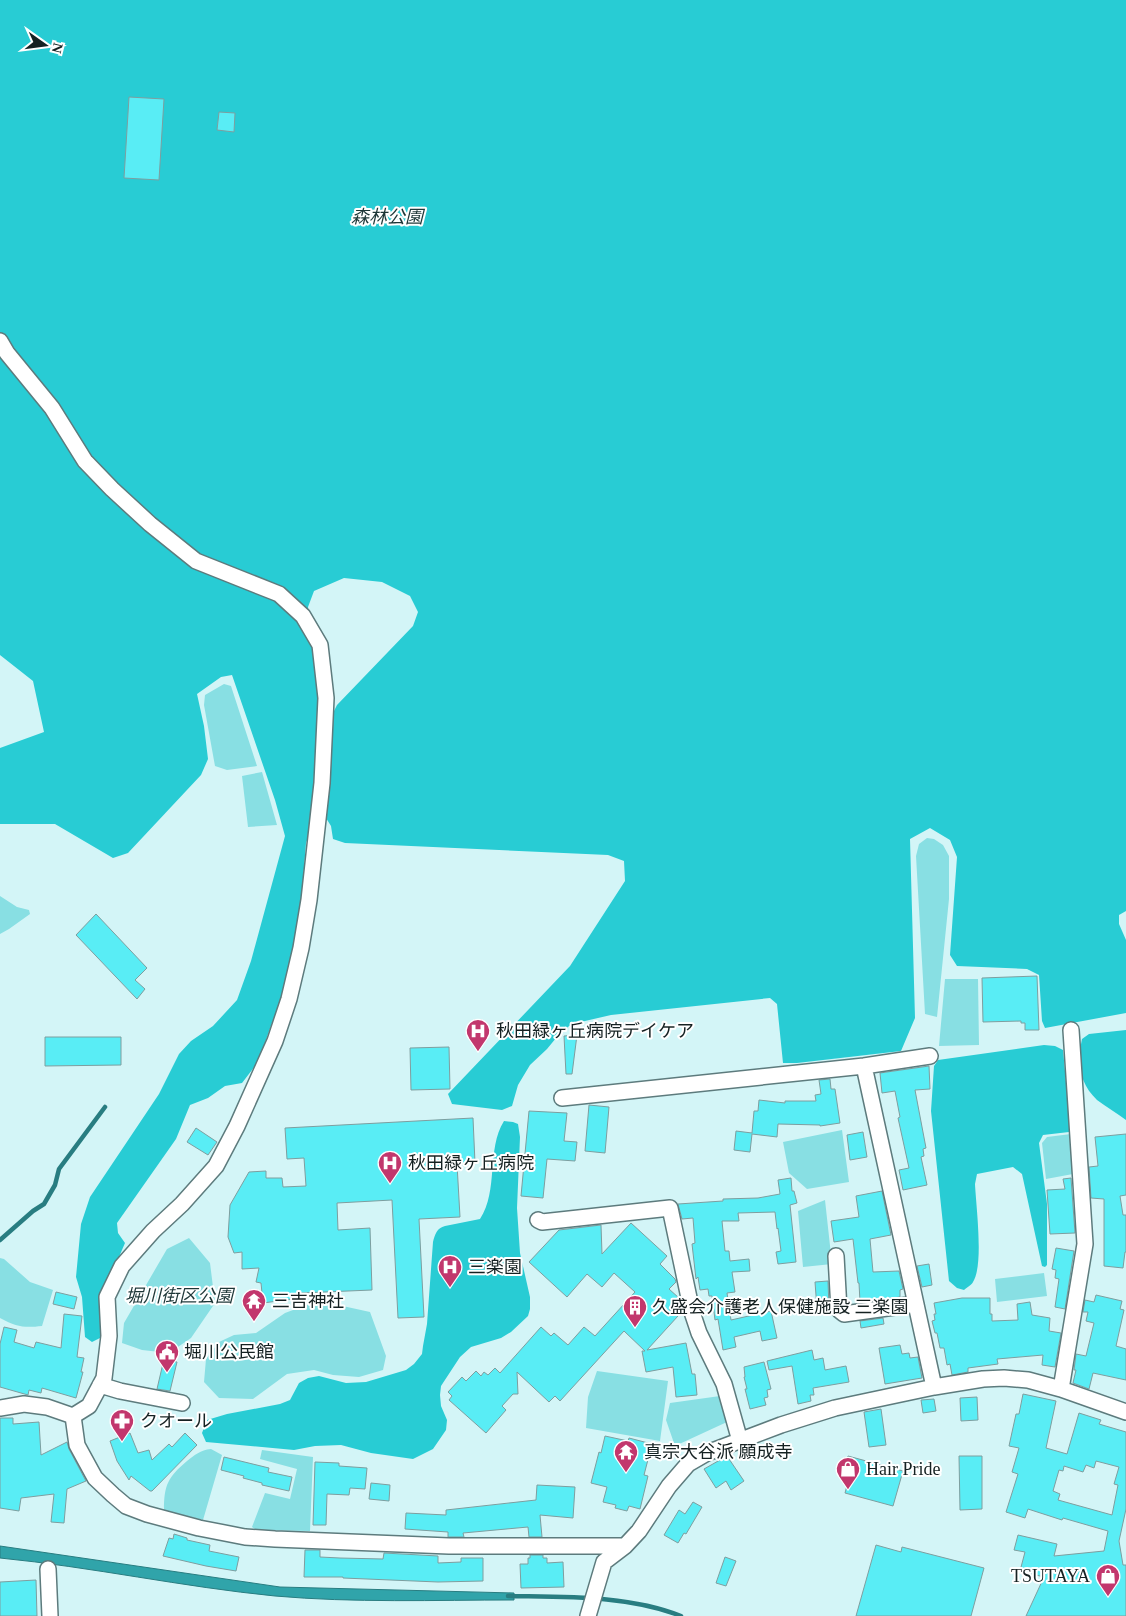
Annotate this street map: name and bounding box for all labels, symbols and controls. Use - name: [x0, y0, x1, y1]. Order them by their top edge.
- north arrow: [20, 20, 70, 70]
- text: N: [49, 41, 66, 55]
- park label: 森林公園: [351, 207, 426, 227]
- hospital icon: 秋田緑ヶ丘病院デイケア: [465, 1018, 491, 1052]
- place label: 秋田緑ヶ丘病院デイケア: [496, 1021, 694, 1041]
- hospital icon: 秋田緑ヶ丘病院: [377, 1150, 403, 1184]
- place label: 秋田緑ヶ丘病院: [408, 1153, 534, 1173]
- hospital icon: 三楽園: [437, 1254, 463, 1288]
- place label: 三楽園: [468, 1257, 522, 1277]
- park label: 堀川街区公園: [125, 1286, 236, 1306]
- temple icon: 三吉神社: [241, 1288, 267, 1322]
- place label: 三吉神社: [272, 1291, 344, 1311]
- building icon: 久盛会介護老人保健施設 三楽園: [622, 1294, 648, 1328]
- place label: 久盛会介護老人保健施設 三楽園: [652, 1297, 909, 1317]
- public building icon: 堀川公民館: [154, 1339, 180, 1373]
- place label: 堀川公民館: [184, 1342, 274, 1362]
- pharmacy icon: クオール: [109, 1408, 135, 1442]
- place label: クオール: [140, 1411, 212, 1431]
- temple icon: 真宗大谷派 願成寺: [613, 1439, 639, 1473]
- place label: 真宗大谷派 願成寺: [644, 1442, 793, 1462]
- shop icon: Hair Pride: [835, 1456, 861, 1490]
- place label: Hair Pride: [866, 1459, 940, 1479]
- shop icon: TSUTAYA: [1095, 1563, 1121, 1597]
- place label: TSUTAYA: [1011, 1566, 1090, 1586]

